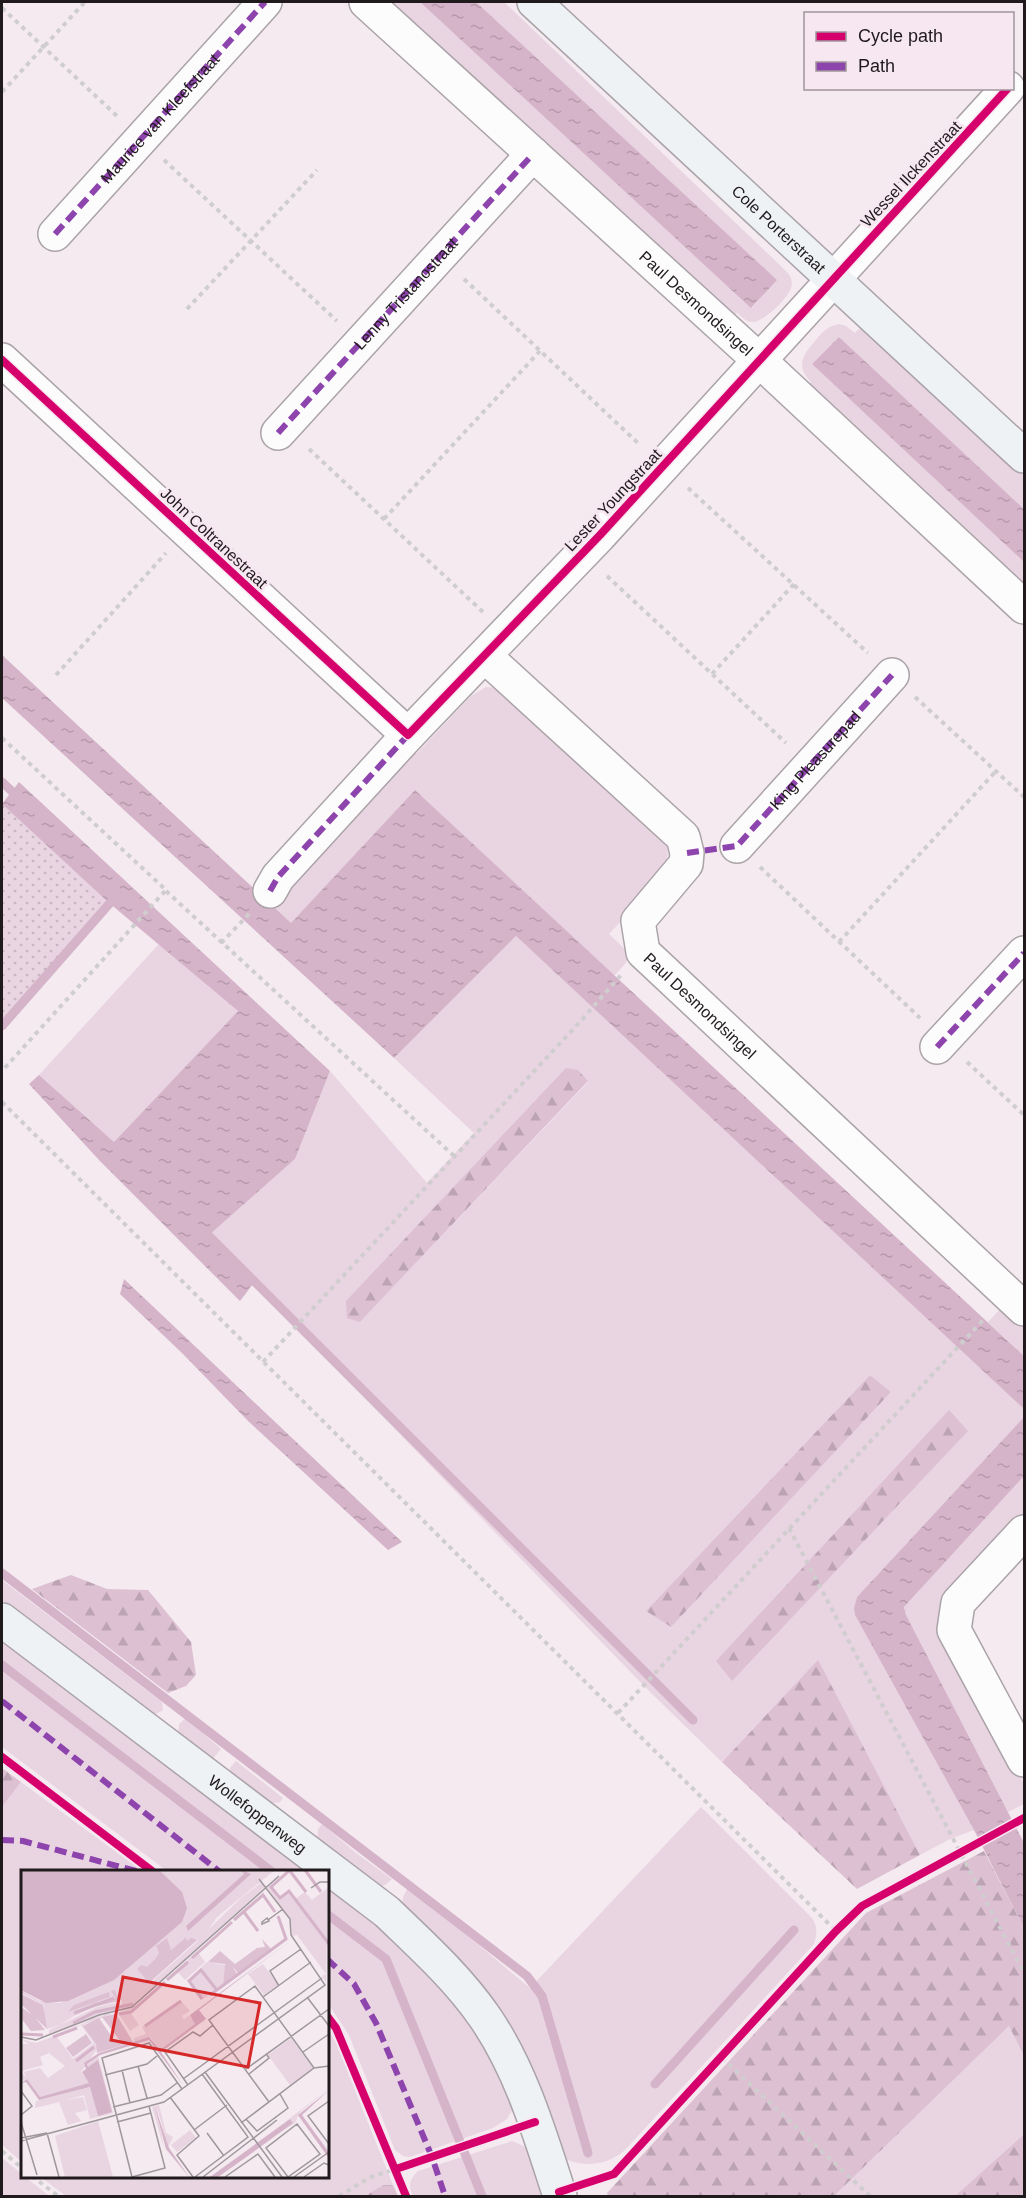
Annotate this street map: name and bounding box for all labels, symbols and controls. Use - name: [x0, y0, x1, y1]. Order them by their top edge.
- legend: [804, 12, 1014, 90]
- text: Cycle path: [858, 26, 943, 46]
- street label: Maurice van Kleefstraat: [97, 50, 223, 186]
- text: Path: [858, 56, 895, 76]
- street label: Wessel Ilckenstraat: [858, 117, 965, 230]
- street label: Cole Porterstraat: [729, 182, 830, 277]
- street label: Lenny Tristanostraat: [350, 234, 461, 353]
- street label: Paul Desmondsingel: [636, 247, 756, 359]
- street label: Lester Youngstraat: [561, 445, 665, 555]
- street label: John Coltranestraat: [157, 484, 271, 592]
- street label: King Pleasurepad: [766, 708, 864, 813]
- street label: Paul Desmondsingel: [641, 949, 760, 1062]
- street label: Wollefoppenweg: [206, 1772, 310, 1856]
- inset map: [21, 1870, 328, 2177]

